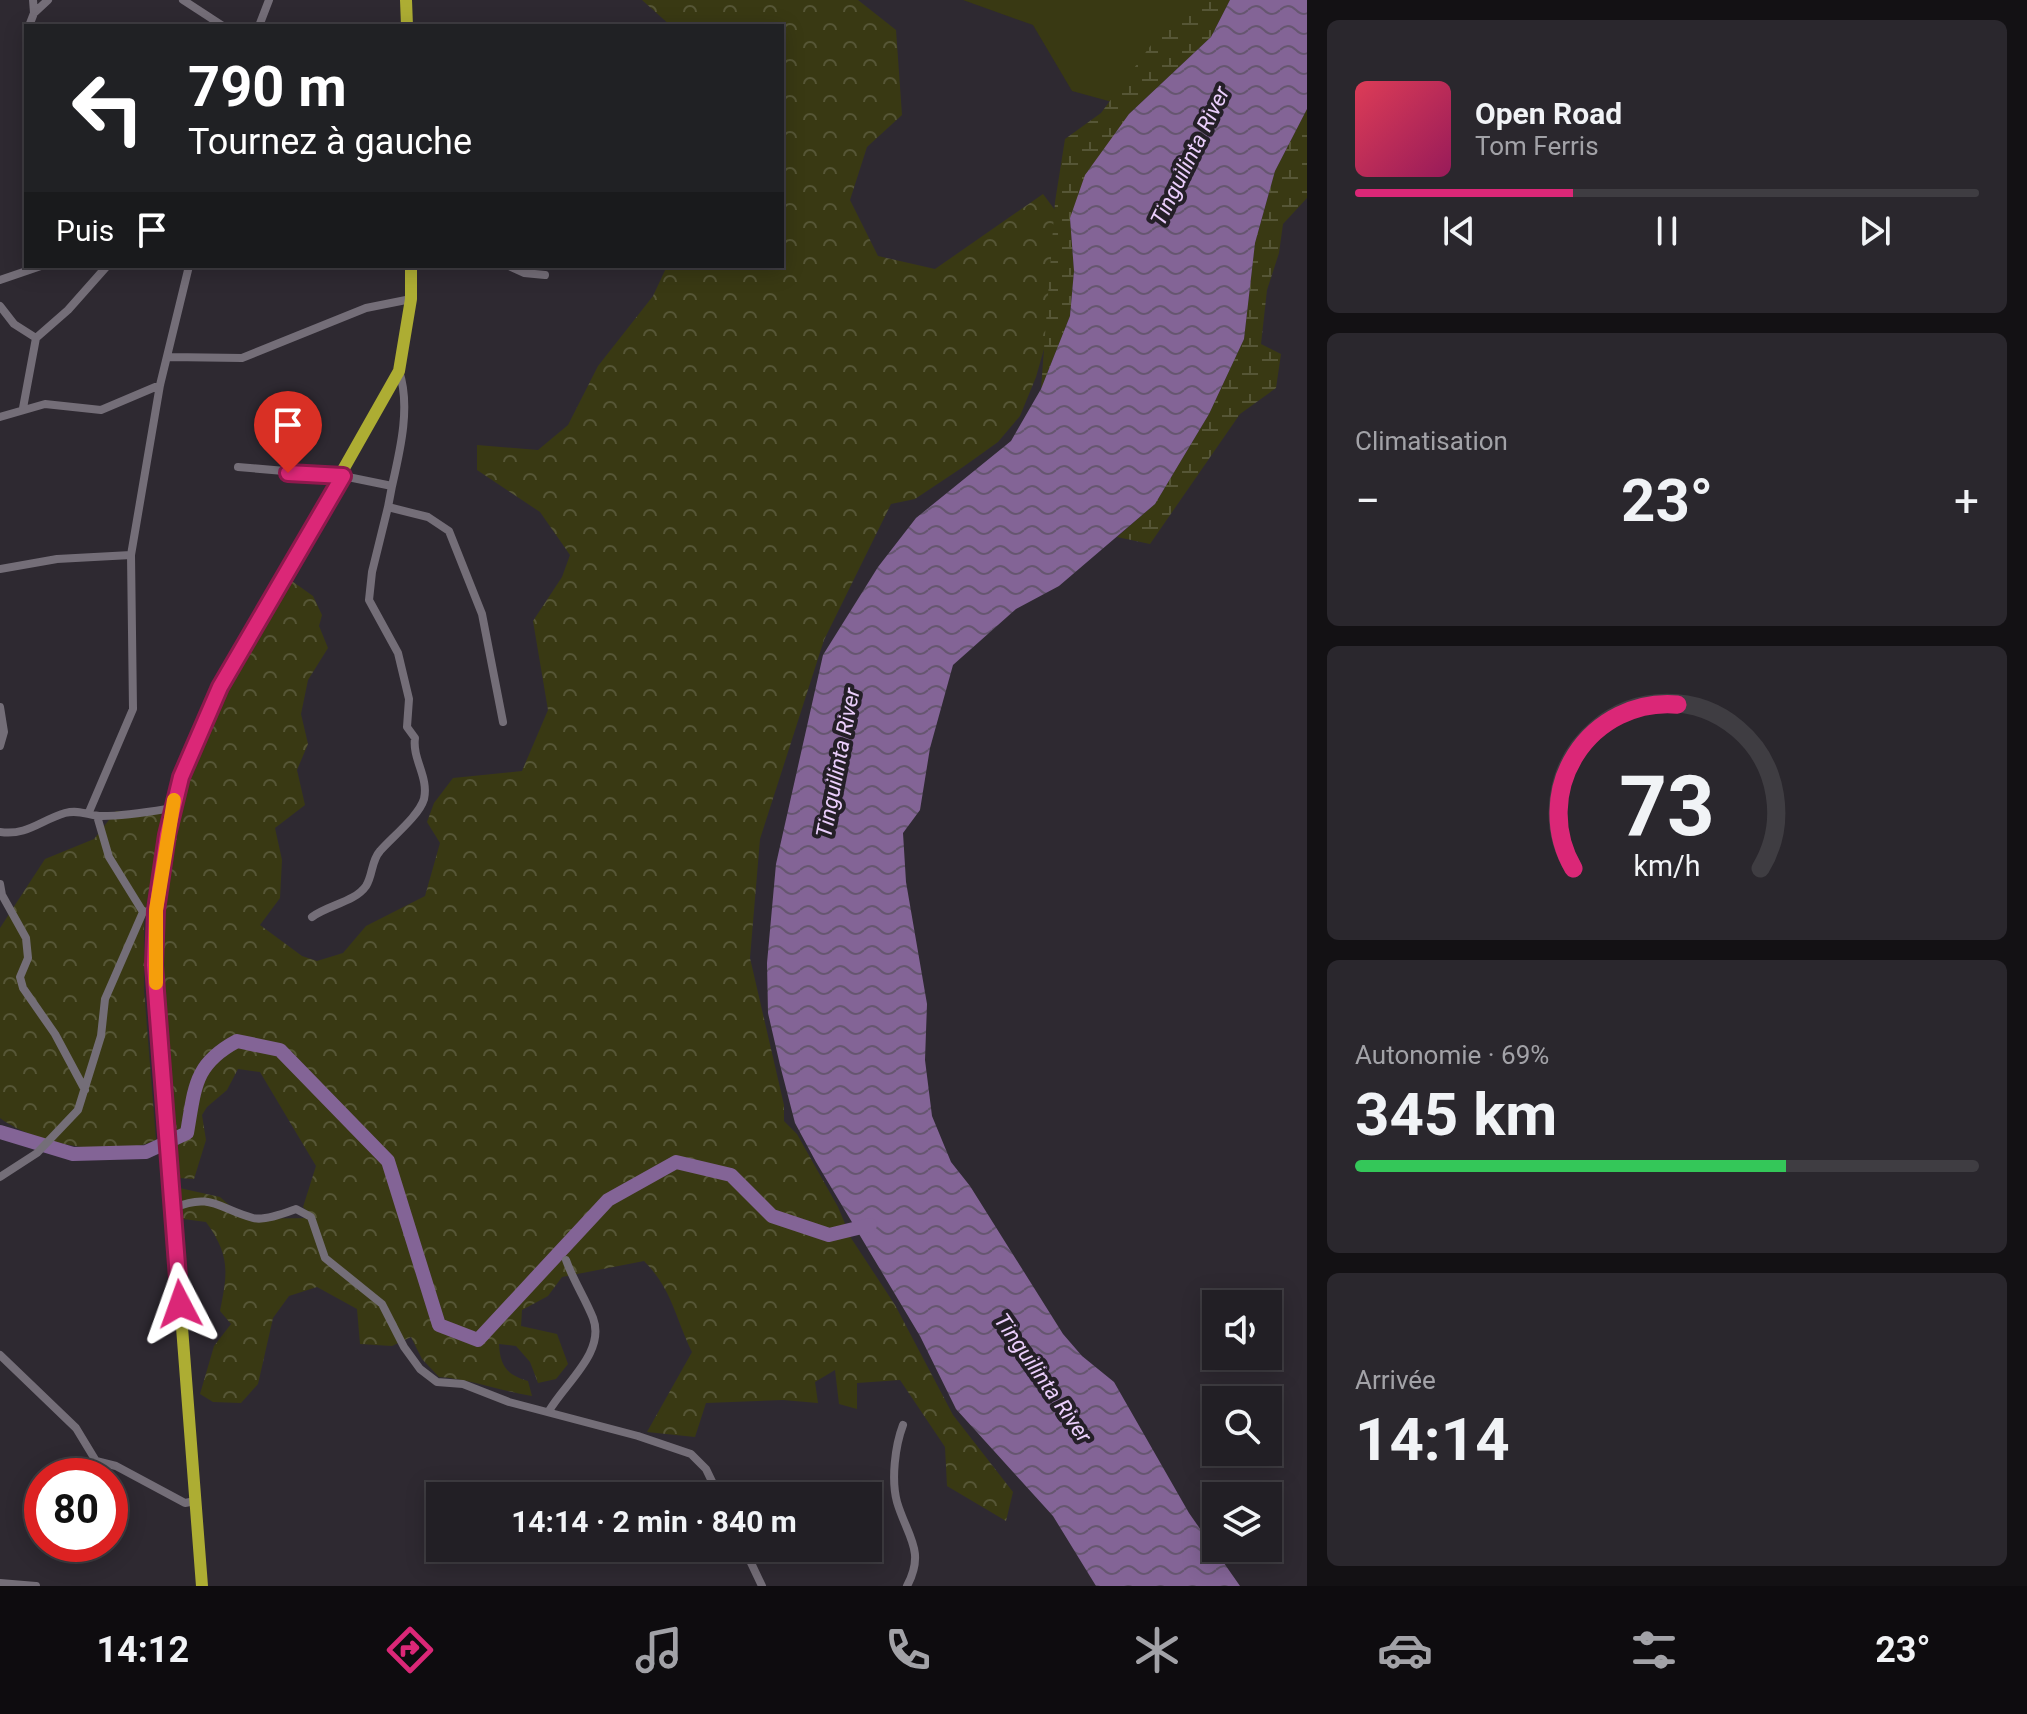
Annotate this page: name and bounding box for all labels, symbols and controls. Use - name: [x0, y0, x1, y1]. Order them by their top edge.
- text: 790 m: [188, 54, 347, 120]
- icon: left: [56, 56, 160, 160]
- water label: Tinguilinta River: [1145, 82, 1235, 230]
- text: Open Road: [1475, 96, 1622, 131]
- text: Tournez à gauche: [188, 121, 472, 163]
- text: Tom Ferris: [1475, 131, 1599, 161]
- icon: arrive: [130, 208, 174, 252]
- icon: previous: [1437, 209, 1481, 253]
- icon: pause: [1645, 209, 1689, 253]
- icon: next: [1853, 209, 1897, 253]
- text: Puis: [56, 213, 114, 248]
- pin: [254, 391, 322, 473]
- icon: arrive: [266, 403, 310, 447]
- text: Climatisation: [1355, 426, 1508, 456]
- text: 23°: [1621, 465, 1713, 536]
- text: −: [1355, 475, 1380, 527]
- text: +: [1954, 475, 1979, 527]
- water label: Tinguilinta River: [811, 685, 865, 840]
- text: 73: [1619, 758, 1715, 855]
- text: km/h: [1633, 849, 1701, 883]
- text: Autonomie · 69%: [1355, 1040, 1549, 1070]
- text: 345 km: [1355, 1079, 1557, 1150]
- position arrow: [138, 1262, 222, 1346]
- map controls: [1202, 1290, 1282, 1562]
- button: sound: [1202, 1290, 1282, 1370]
- water label: Tinguilinta River: [989, 1309, 1097, 1448]
- text: Arrivée: [1355, 1365, 1436, 1395]
- button: search: [1202, 1386, 1282, 1466]
- text: 14:14: [1355, 1404, 1510, 1475]
- speed limit sign: 80: [24, 1458, 128, 1562]
- button: layers: [1202, 1482, 1282, 1562]
- text: 14:14 · 2 min · 840 m: [511, 1504, 797, 1539]
- icon: directions: [382, 1622, 438, 1678]
- icon: music: [631, 1622, 687, 1678]
- icon: phone: [880, 1622, 936, 1678]
- icon: climate: [1129, 1622, 1185, 1678]
- icon: car: [1377, 1622, 1433, 1678]
- icon: filters: [1626, 1622, 1682, 1678]
- text: 14:12: [96, 1629, 189, 1671]
- text: 23°: [1875, 1629, 1931, 1671]

